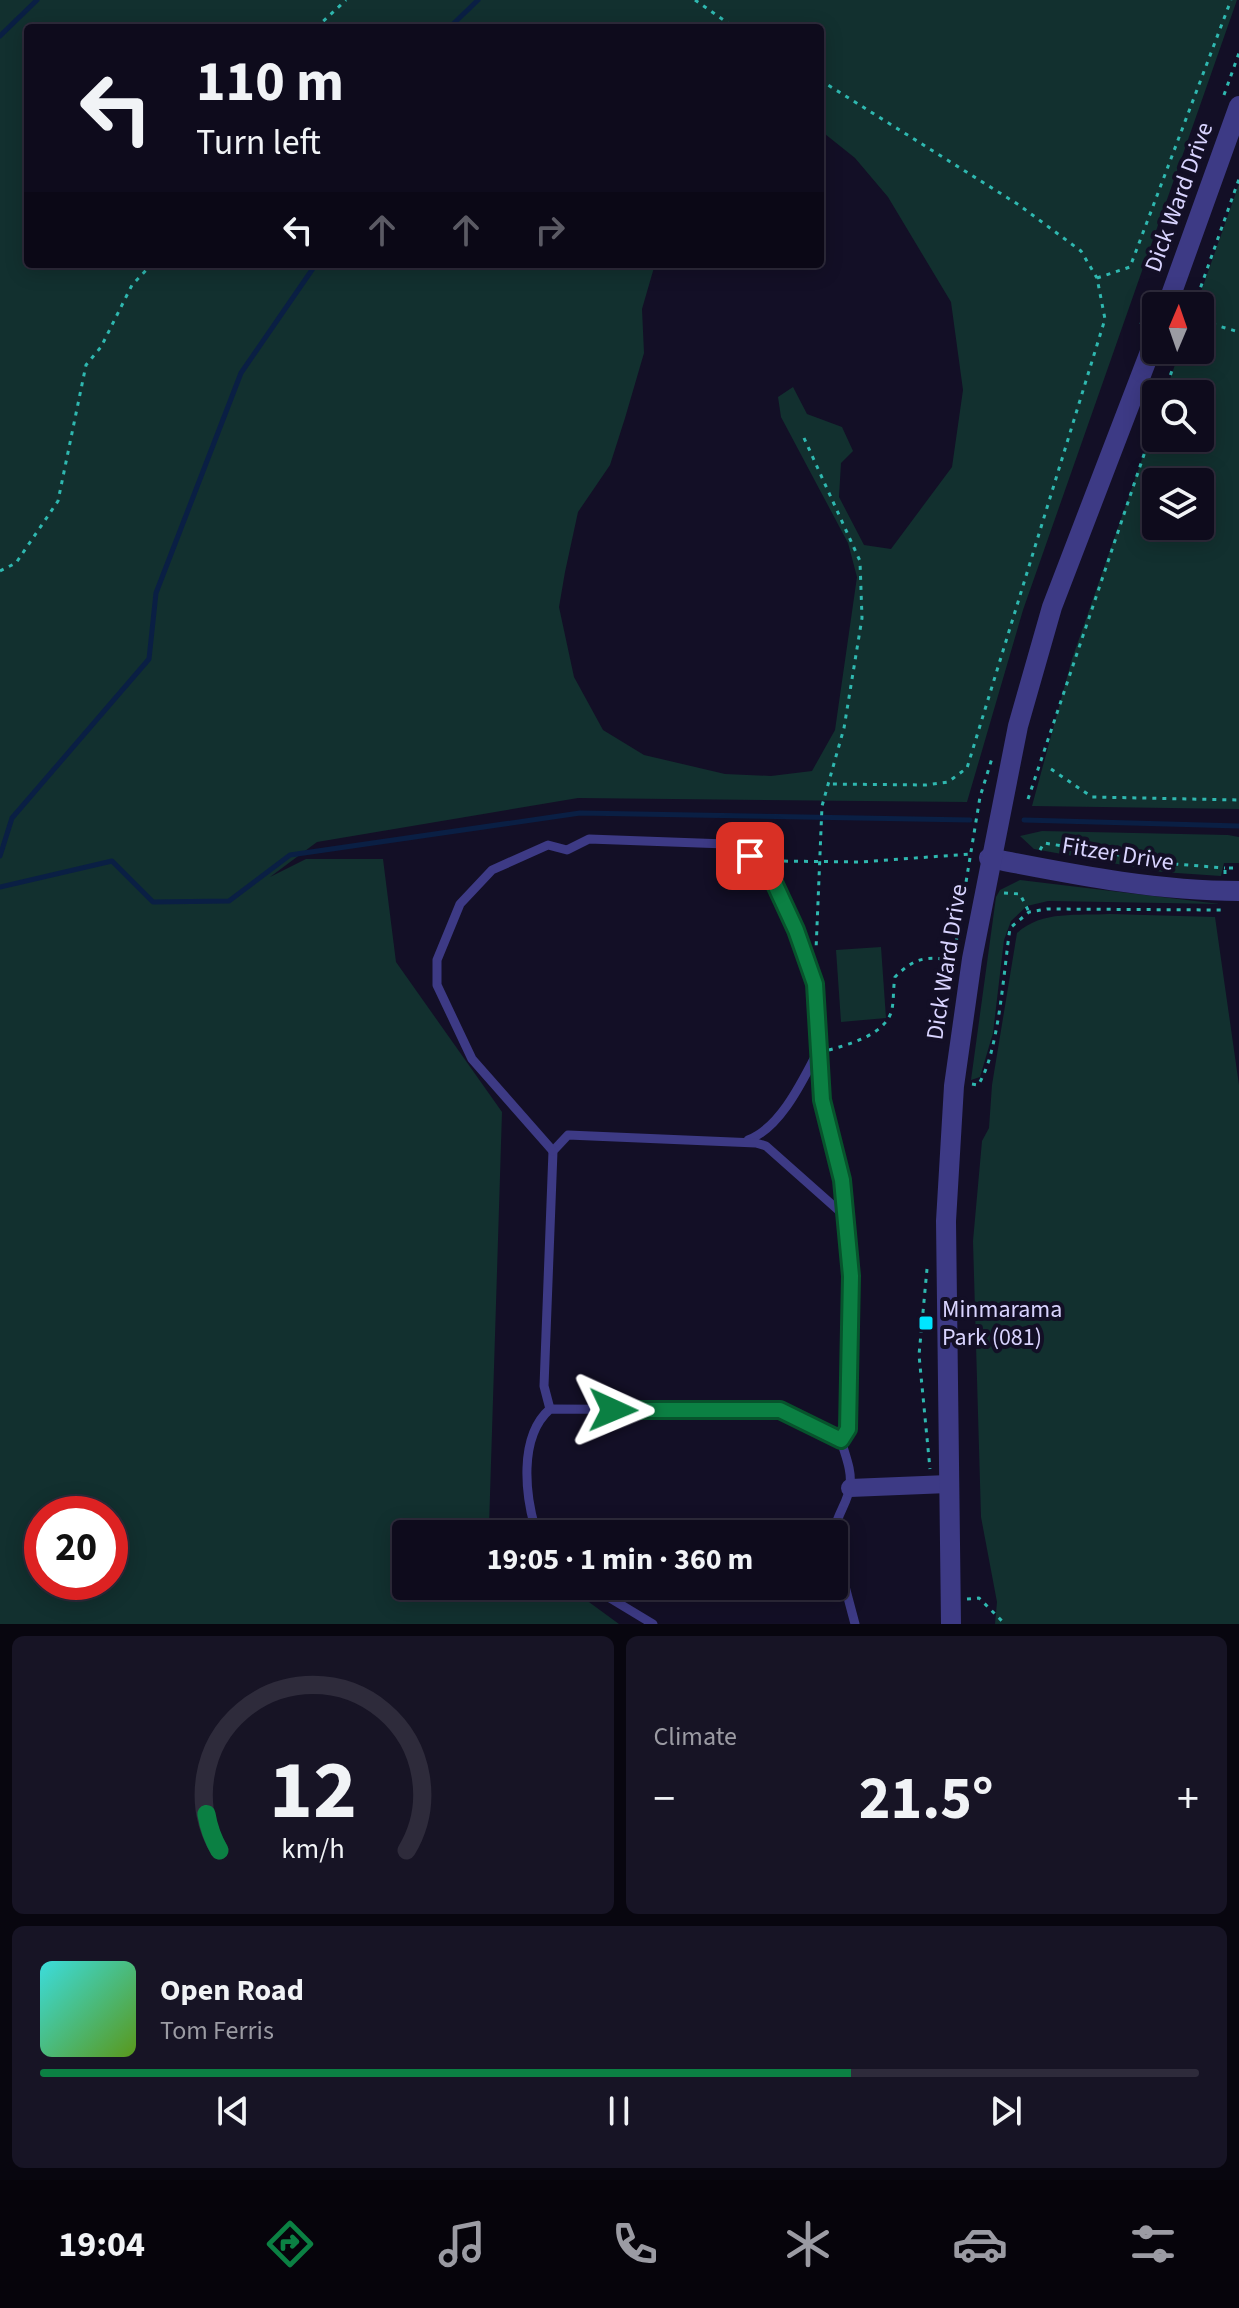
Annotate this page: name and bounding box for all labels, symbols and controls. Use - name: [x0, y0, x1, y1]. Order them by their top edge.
- text: 110 m: [196, 43, 344, 122]
- icon: left: [64, 56, 168, 160]
- text: Turn left: [196, 117, 321, 168]
- street label: Dick Ward Drive: [1136, 117, 1222, 277]
- icon: left: [276, 208, 320, 252]
- icon: ahead: [360, 208, 404, 252]
- icon: ahead: [444, 208, 488, 252]
- icon: right: [528, 208, 572, 252]
- north arrow: [1142, 292, 1214, 364]
- map controls: [1142, 292, 1214, 540]
- button: search: [1142, 380, 1214, 452]
- button: layers: [1142, 468, 1214, 540]
- pin: [716, 822, 784, 890]
- street label: Fitzer Drive: [1060, 828, 1176, 880]
- icon: arrive: [728, 834, 772, 878]
- street label: Dick Ward Drive: [917, 882, 977, 1042]
- place label: Minmarama Park (081): [942, 1292, 1062, 1355]
- marker: Minmarama Park (081): [917, 1314, 935, 1332]
- position arrow: [571, 1368, 655, 1452]
- speed limit sign: 20: [24, 1496, 128, 1600]
- text: 19:05 · 1 min · 360 m: [487, 1538, 753, 1581]
- text: Climate: [654, 1718, 737, 1755]
- text: 12: [269, 1732, 357, 1850]
- text: 21.5°: [859, 1757, 994, 1842]
- text: −: [654, 1768, 675, 1831]
- text: +: [1177, 1768, 1199, 1831]
- text: km/h: [281, 1829, 344, 1869]
- text: Open Road: [160, 1969, 304, 2012]
- text: Tom Ferris: [160, 2012, 274, 2049]
- icon: previous: [211, 2089, 255, 2133]
- icon: pause: [597, 2089, 641, 2133]
- icon: next: [984, 2089, 1028, 2133]
- icon: directions: [262, 2216, 318, 2272]
- icon: music: [434, 2216, 490, 2272]
- icon: phone: [607, 2216, 663, 2272]
- icon: climate: [780, 2216, 836, 2272]
- icon: car: [952, 2216, 1008, 2272]
- icon: filters: [1125, 2216, 1181, 2272]
- text: 19:04: [58, 2219, 145, 2270]

